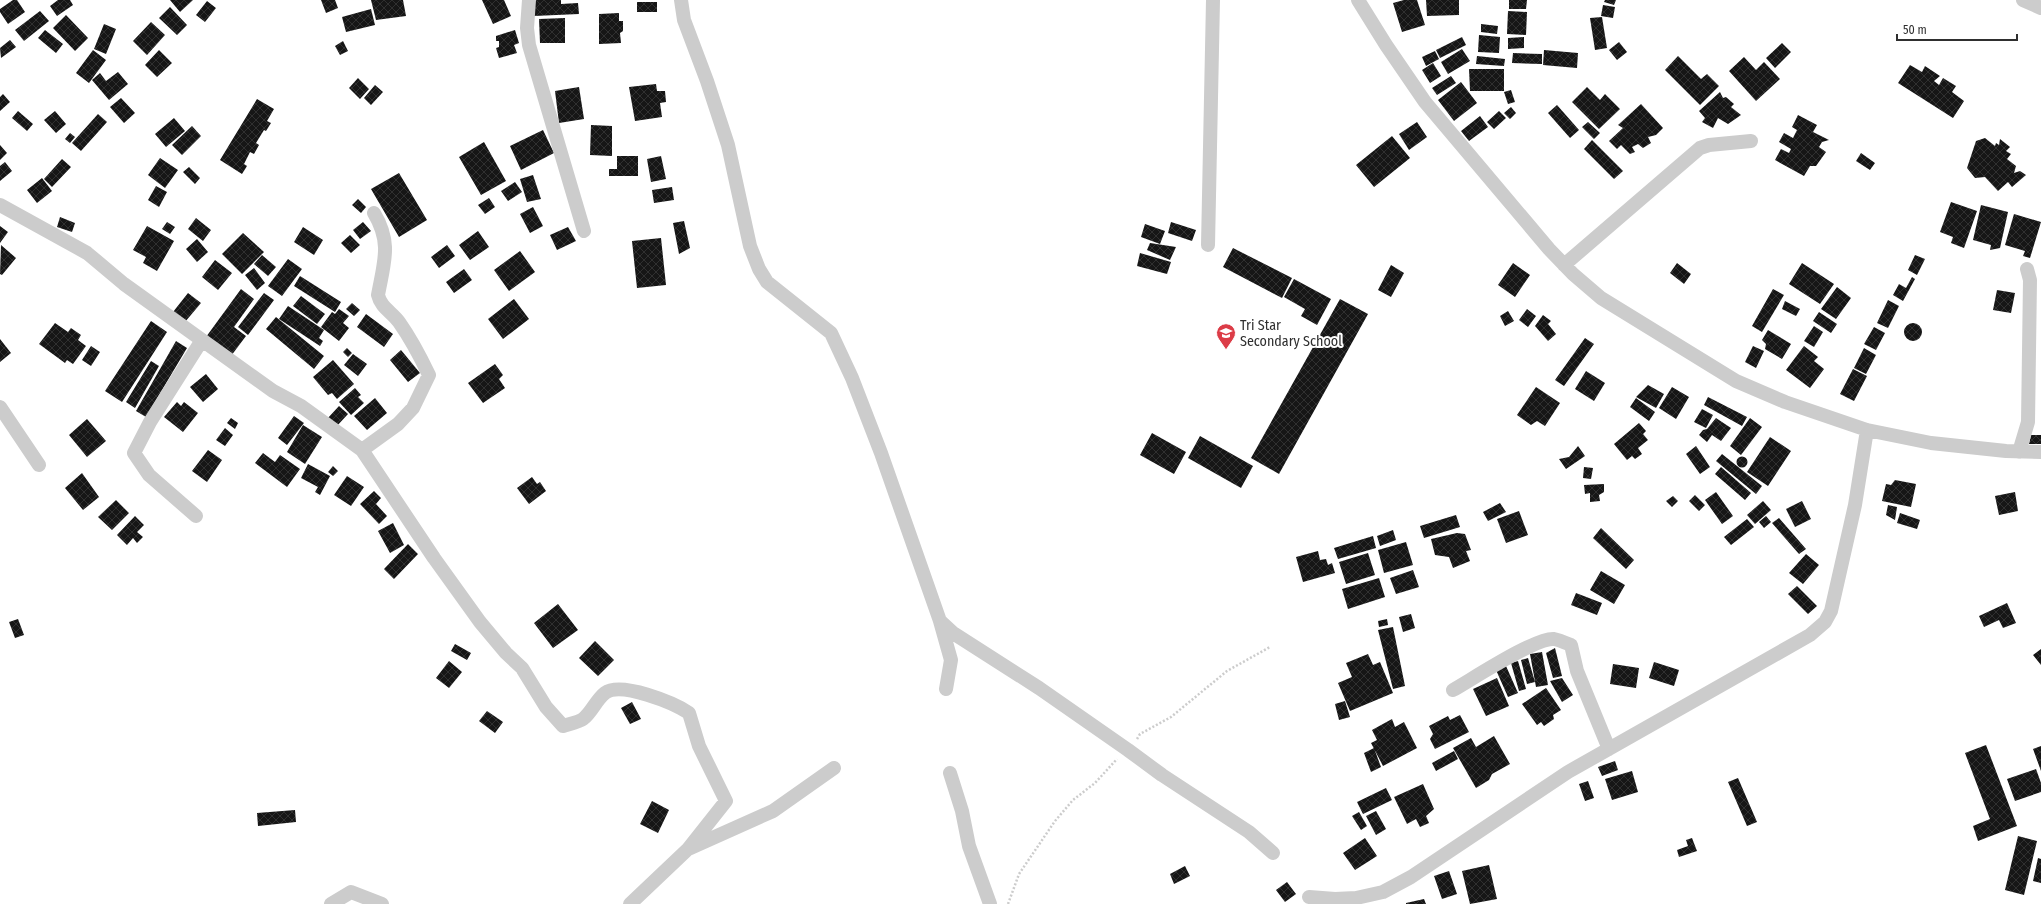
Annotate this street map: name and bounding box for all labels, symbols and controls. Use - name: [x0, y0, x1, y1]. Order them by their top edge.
- scale bar: [1897, 16, 2017, 42]
- text: 50 m: [1903, 23, 1927, 37]
- place label: Tri Star Secondary School: [1240, 317, 1342, 350]
- school or university icon: Tri Star Secondary School: [1215, 322, 1237, 350]

